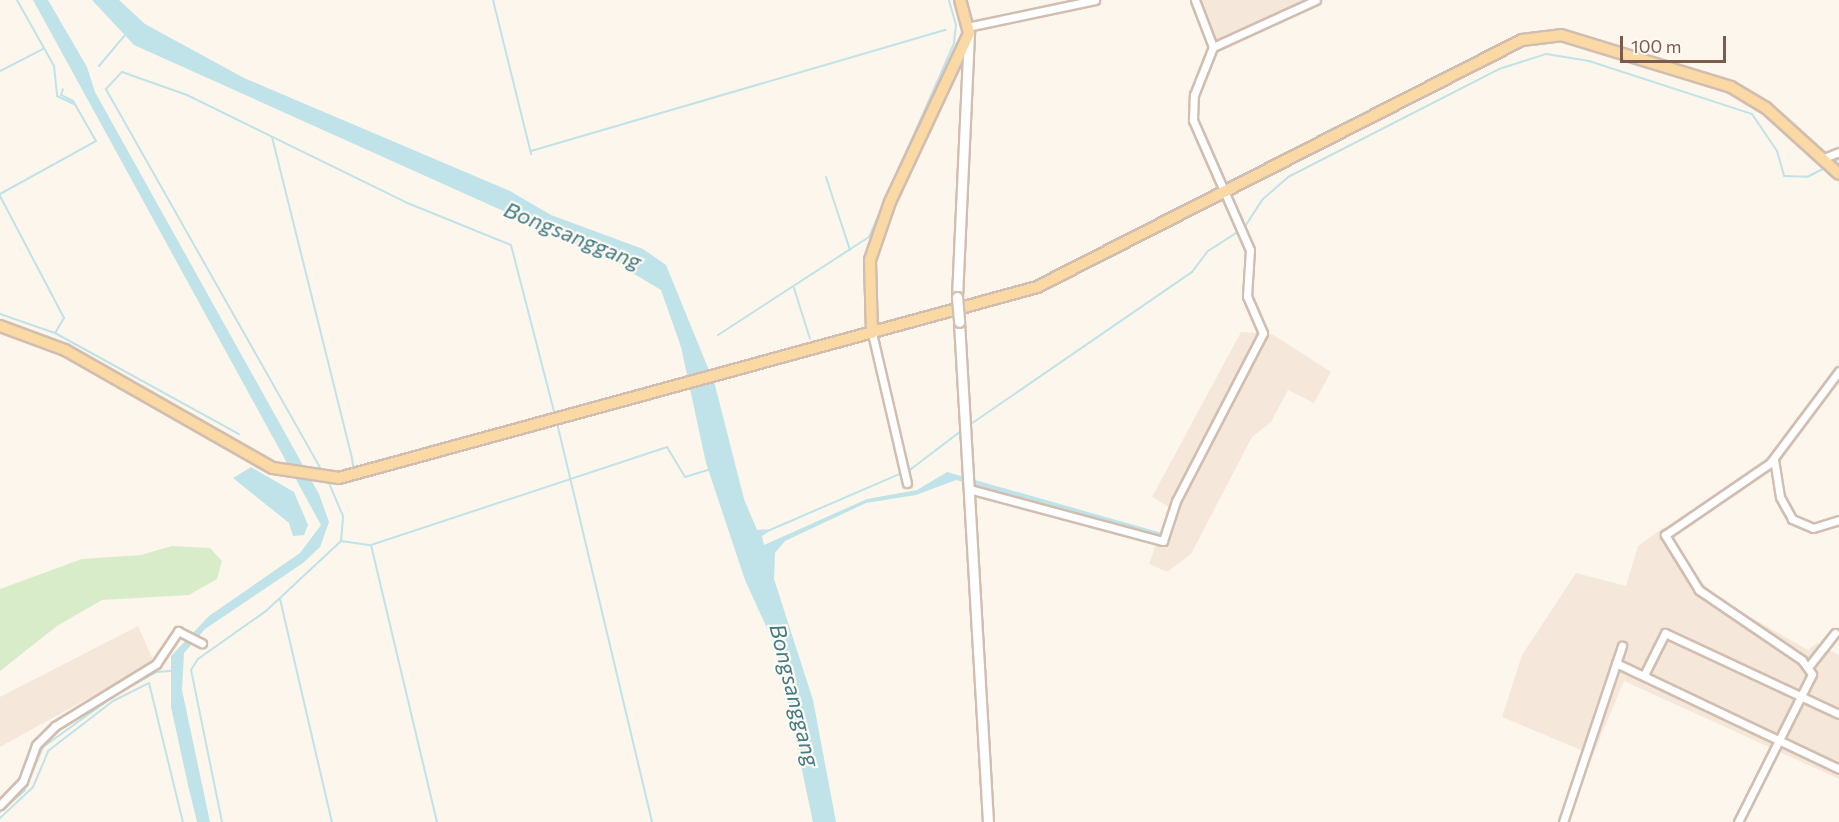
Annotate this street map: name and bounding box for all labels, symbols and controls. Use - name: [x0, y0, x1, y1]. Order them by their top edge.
- scale bar: [1623, 24, 1730, 62]
- text: 100 m: [1631, 35, 1681, 57]
- water label: Bongsanggang: [500, 195, 646, 275]
- water label: Bongsanggang: [765, 621, 825, 769]

